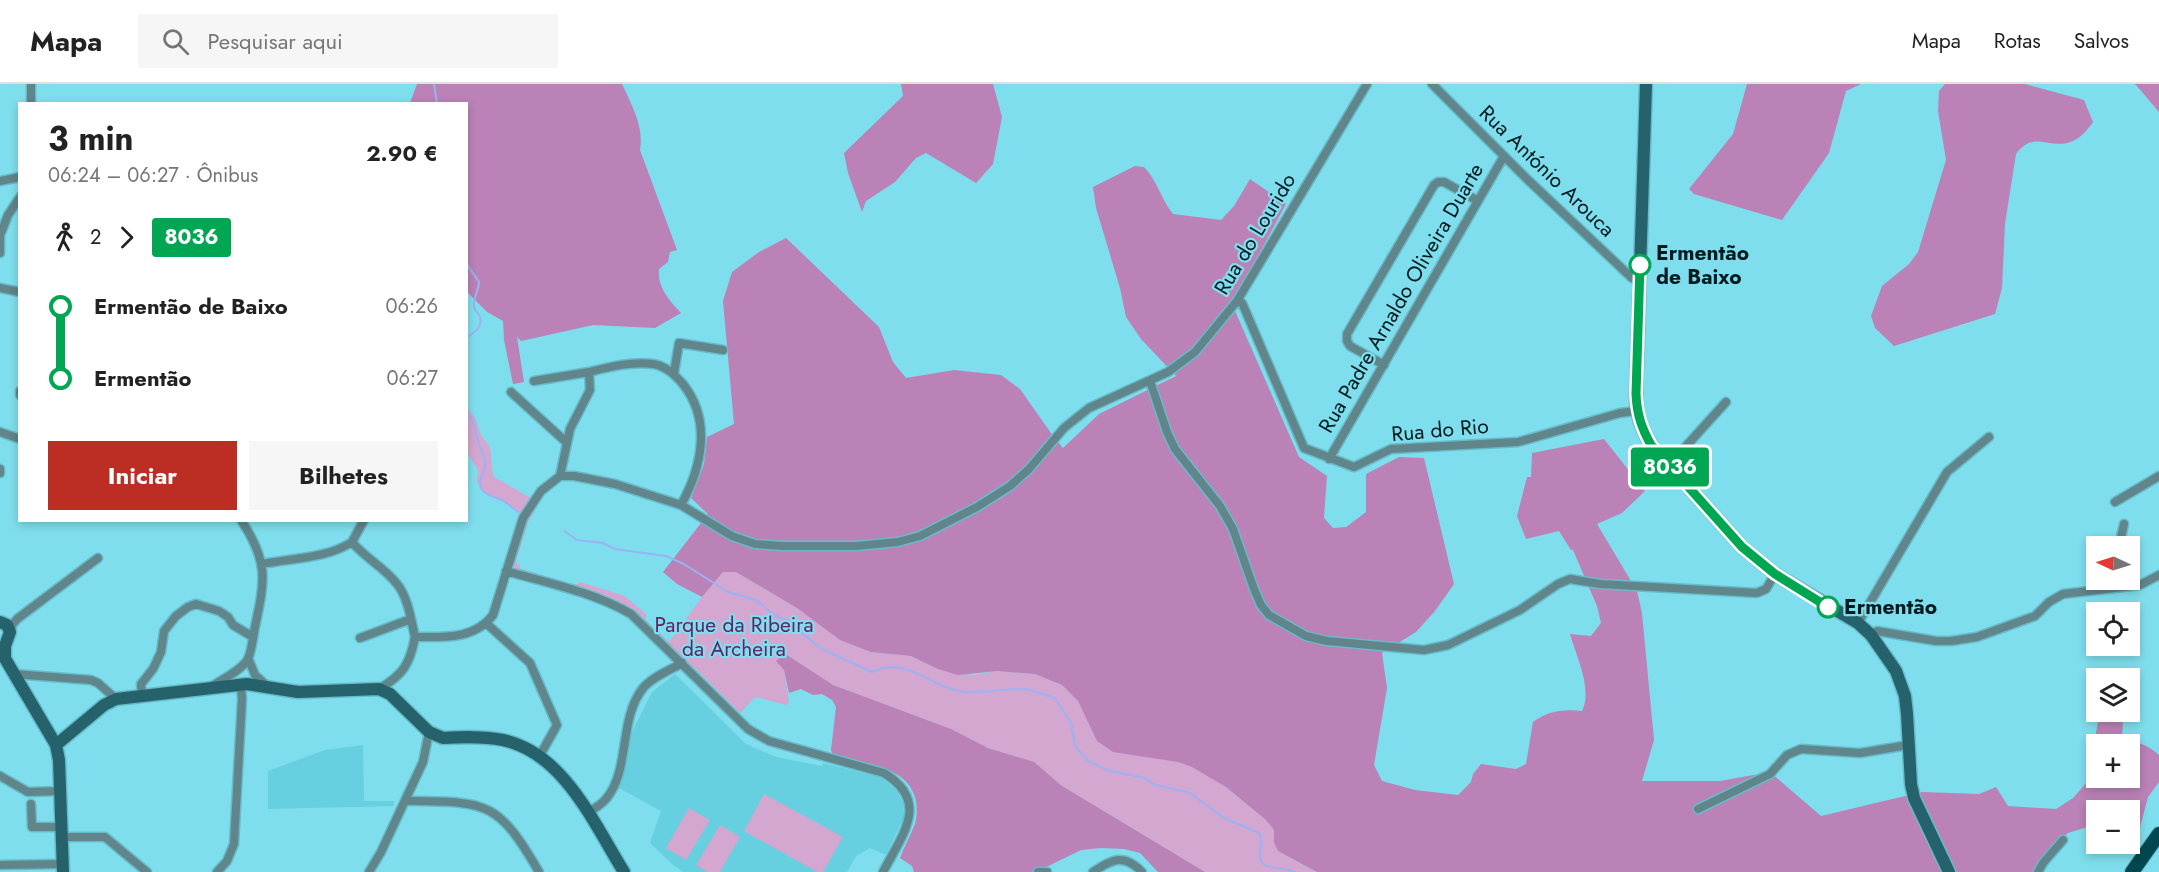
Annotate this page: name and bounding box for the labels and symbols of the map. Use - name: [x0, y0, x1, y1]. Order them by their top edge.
- street label: Rua António Arouca: [1472, 98, 1622, 244]
- street label: Rua Padre Arnaldo Oliveira Duarte: [1311, 157, 1491, 438]
- street label: Rua do Lourido: [1207, 168, 1303, 300]
- place label: Ermentão de Baixo: [1656, 238, 1749, 292]
- marker: Ermentão de Baixo: [1629, 254, 1651, 276]
- street label: Rua do Rio: [1390, 411, 1490, 449]
- line badge: 8036: [1628, 448, 1712, 487]
- north arrow: [2086, 536, 2140, 590]
- place label: Ermentão: [1844, 592, 1937, 622]
- marker: Ermentão: [1817, 596, 1839, 618]
- park label: Parque da Ribeira da Archeira: [654, 610, 814, 664]

